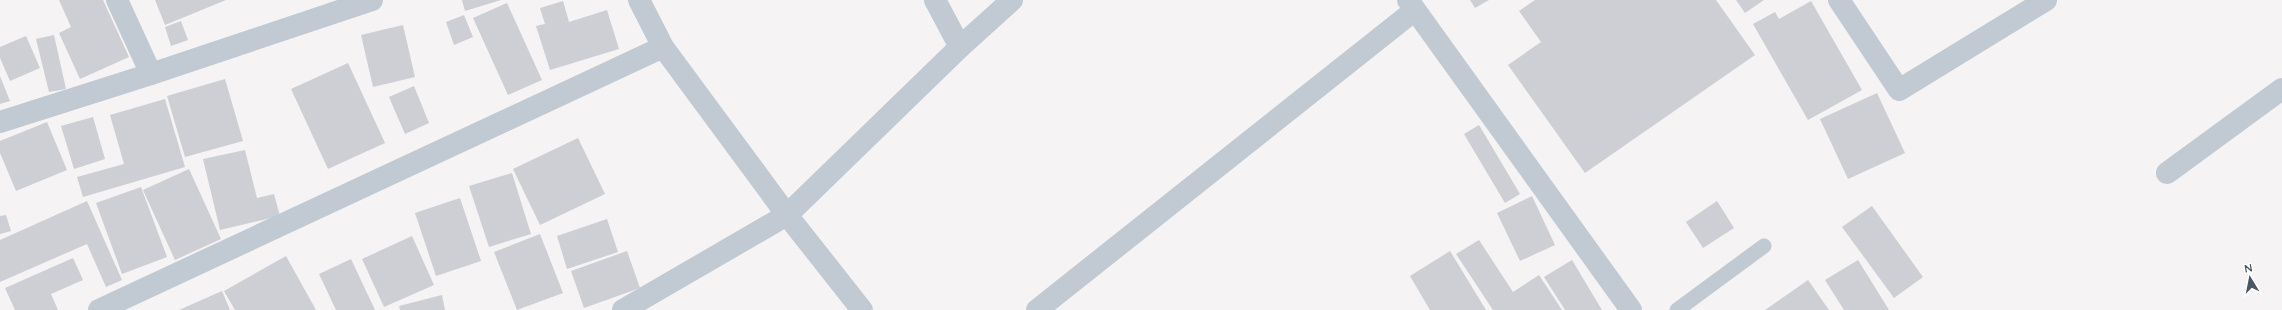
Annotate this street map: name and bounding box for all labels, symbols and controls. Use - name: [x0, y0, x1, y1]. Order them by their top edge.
- north arrow: [2230, 258, 2270, 298]
- text: N: [2243, 261, 2253, 276]

